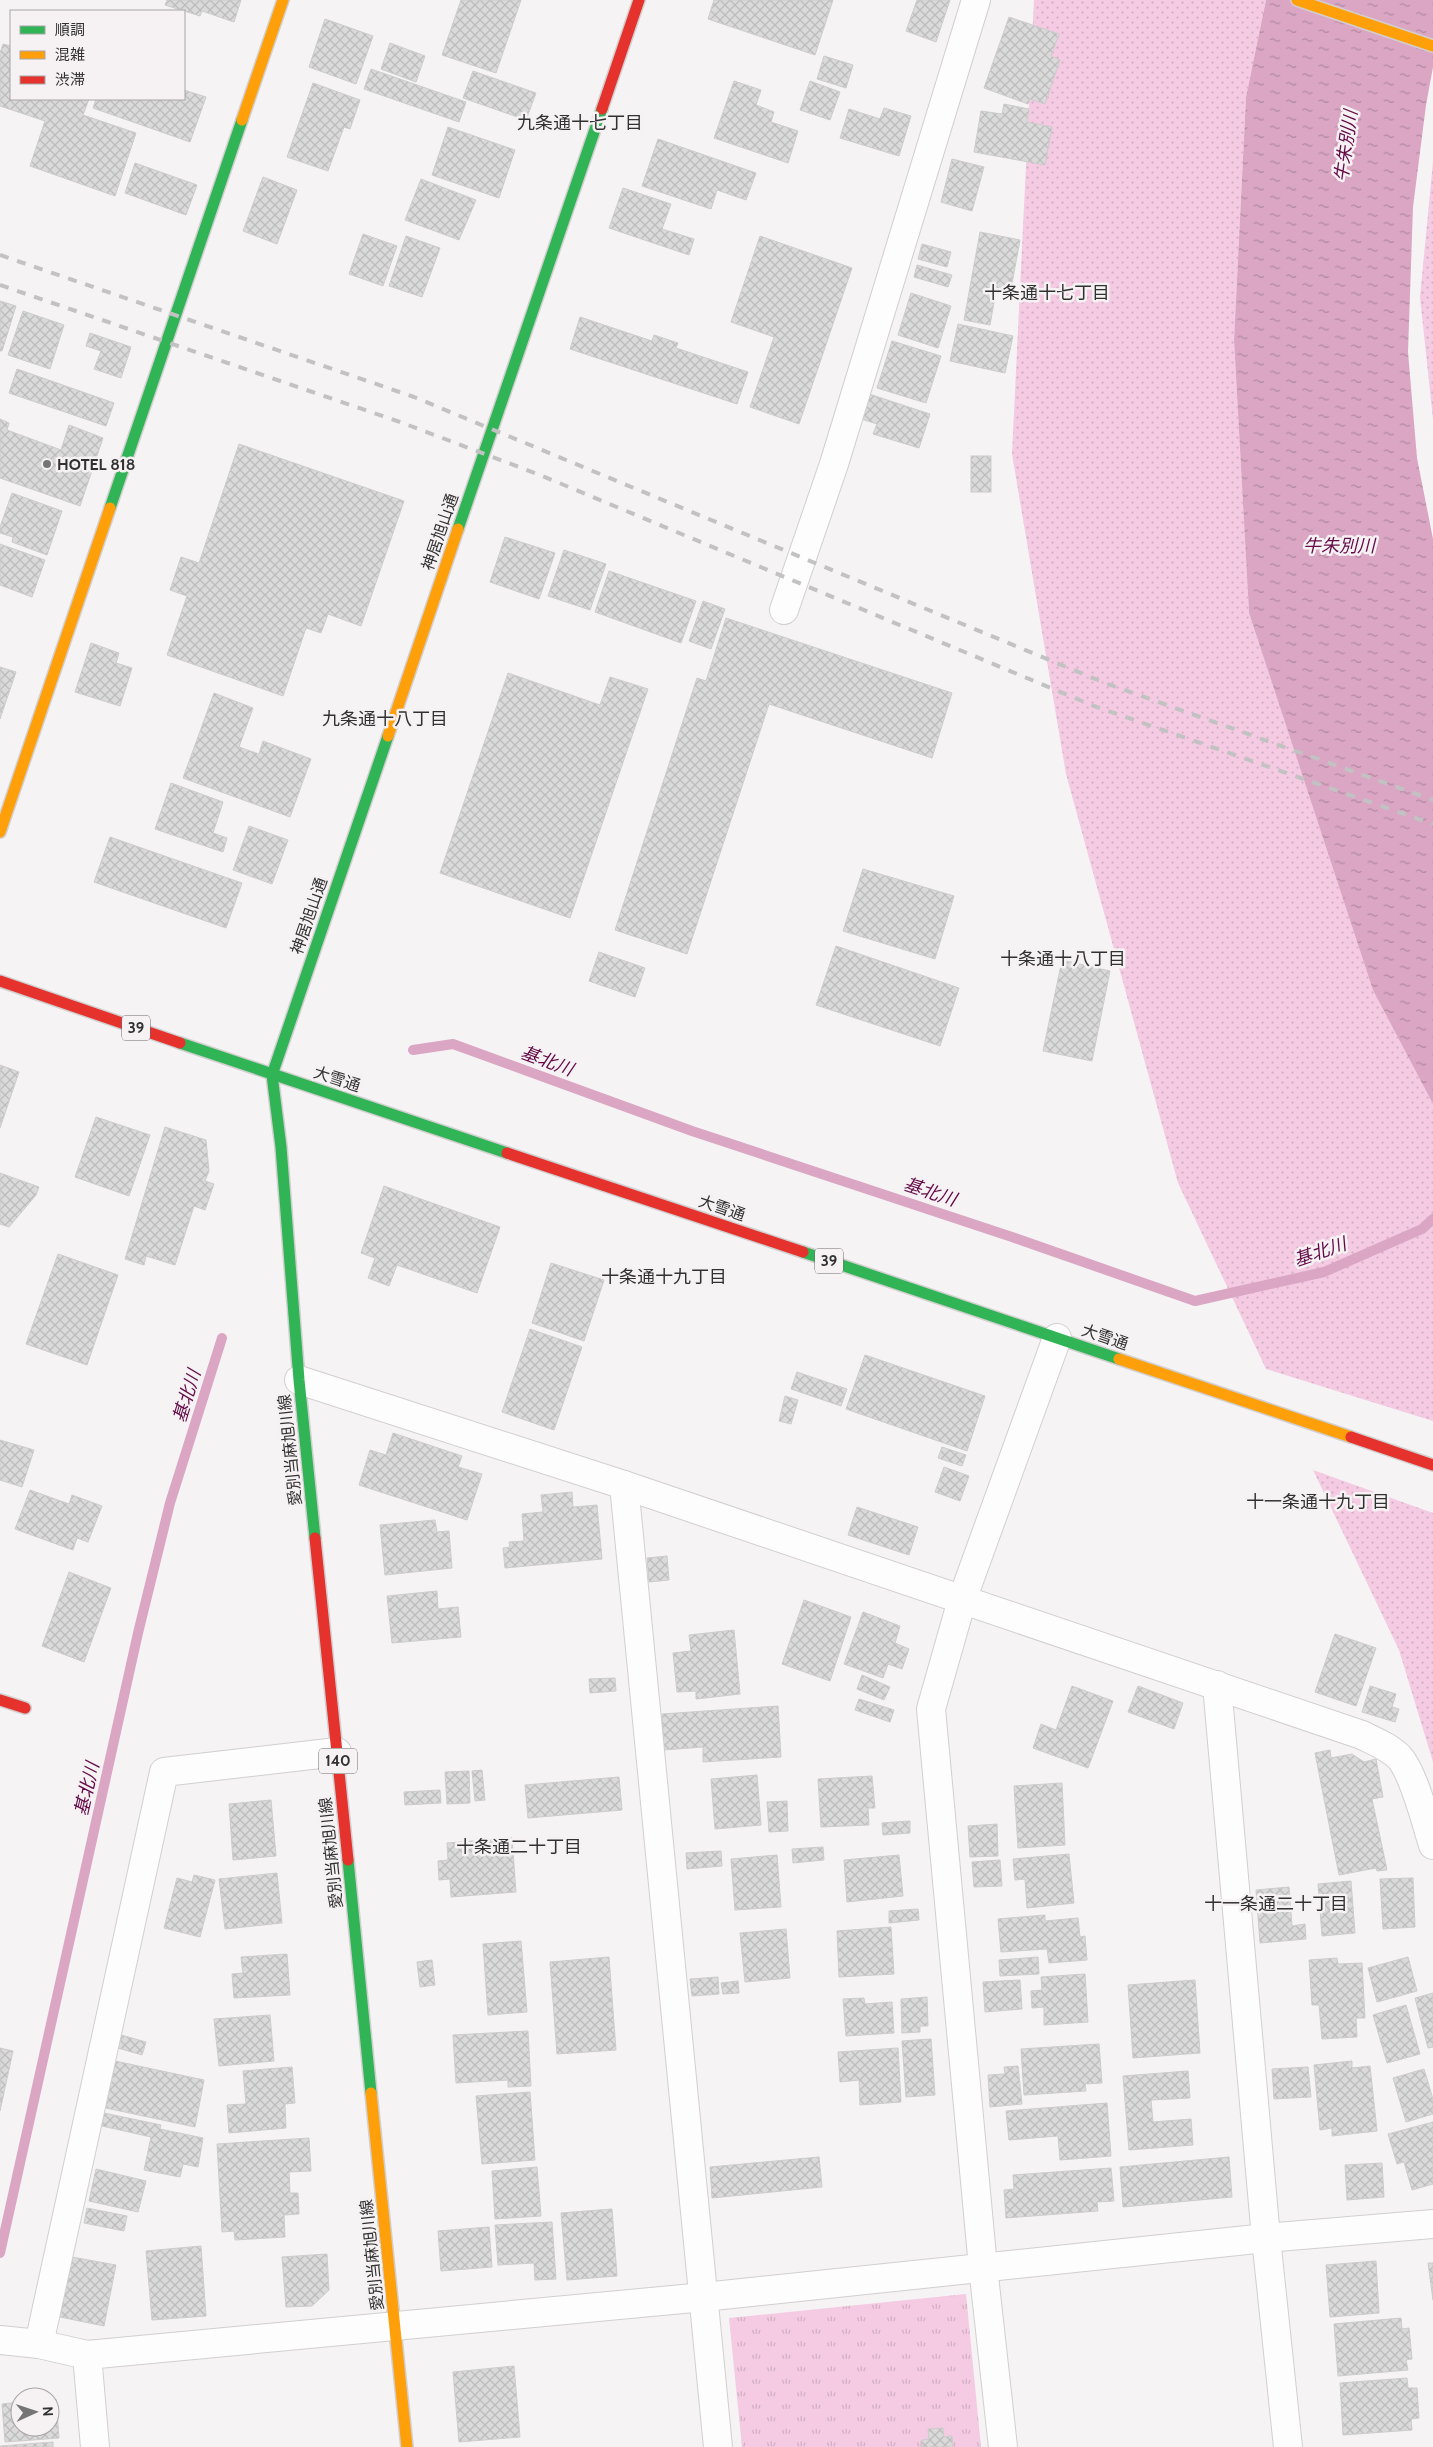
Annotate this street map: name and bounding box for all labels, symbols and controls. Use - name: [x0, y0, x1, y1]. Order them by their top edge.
- legend: [10, 10, 185, 100]
- text: 順調: [55, 21, 85, 39]
- text: 混雑: [55, 46, 85, 64]
- text: 渋滞: [55, 71, 85, 89]
- water label: 牛朱別川: [1330, 107, 1362, 183]
- district label: 九条通十七丁目: [517, 112, 643, 134]
- district label: 十条通十七丁目: [984, 282, 1110, 304]
- place label: HOTEL 818: [57, 455, 135, 474]
- marker: HOTEL 818: [41, 458, 53, 470]
- street label: 神居旭山通: [418, 491, 462, 573]
- water label: 牛朱別川: [1303, 535, 1377, 557]
- district label: 九条通十八丁目: [322, 708, 448, 730]
- street label: 神居旭山通: [287, 875, 331, 957]
- district label: 十条通十八丁目: [1000, 948, 1126, 970]
- road number: 39: [122, 1016, 150, 1040]
- water label: 基北川: [518, 1041, 578, 1081]
- street label: 大雪通: [311, 1063, 363, 1095]
- water label: 基北川: [901, 1173, 961, 1211]
- street label: 大雪通: [696, 1191, 748, 1225]
- water label: 基北川: [1291, 1232, 1351, 1271]
- road number: 39: [815, 1248, 843, 1274]
- district label: 十条通十九丁目: [601, 1266, 727, 1288]
- street label: 大雪通: [1079, 1320, 1131, 1354]
- water label: 基北川: [169, 1365, 206, 1425]
- street label: 愛別当麻旭川線: [275, 1393, 305, 1507]
- district label: 十一条通十九丁目: [1246, 1491, 1390, 1513]
- road number: 140: [319, 1748, 357, 1774]
- water label: 基北川: [70, 1758, 104, 1818]
- street label: 愛別当麻旭川線: [316, 1796, 346, 1910]
- district label: 十条通二十丁目: [456, 1836, 582, 1858]
- district label: 十一条通二十丁目: [1204, 1893, 1348, 1915]
- street label: 愛別当麻旭川線: [357, 2198, 387, 2312]
- north arrow: [10, 2387, 60, 2437]
- text: N: [39, 2406, 57, 2417]

